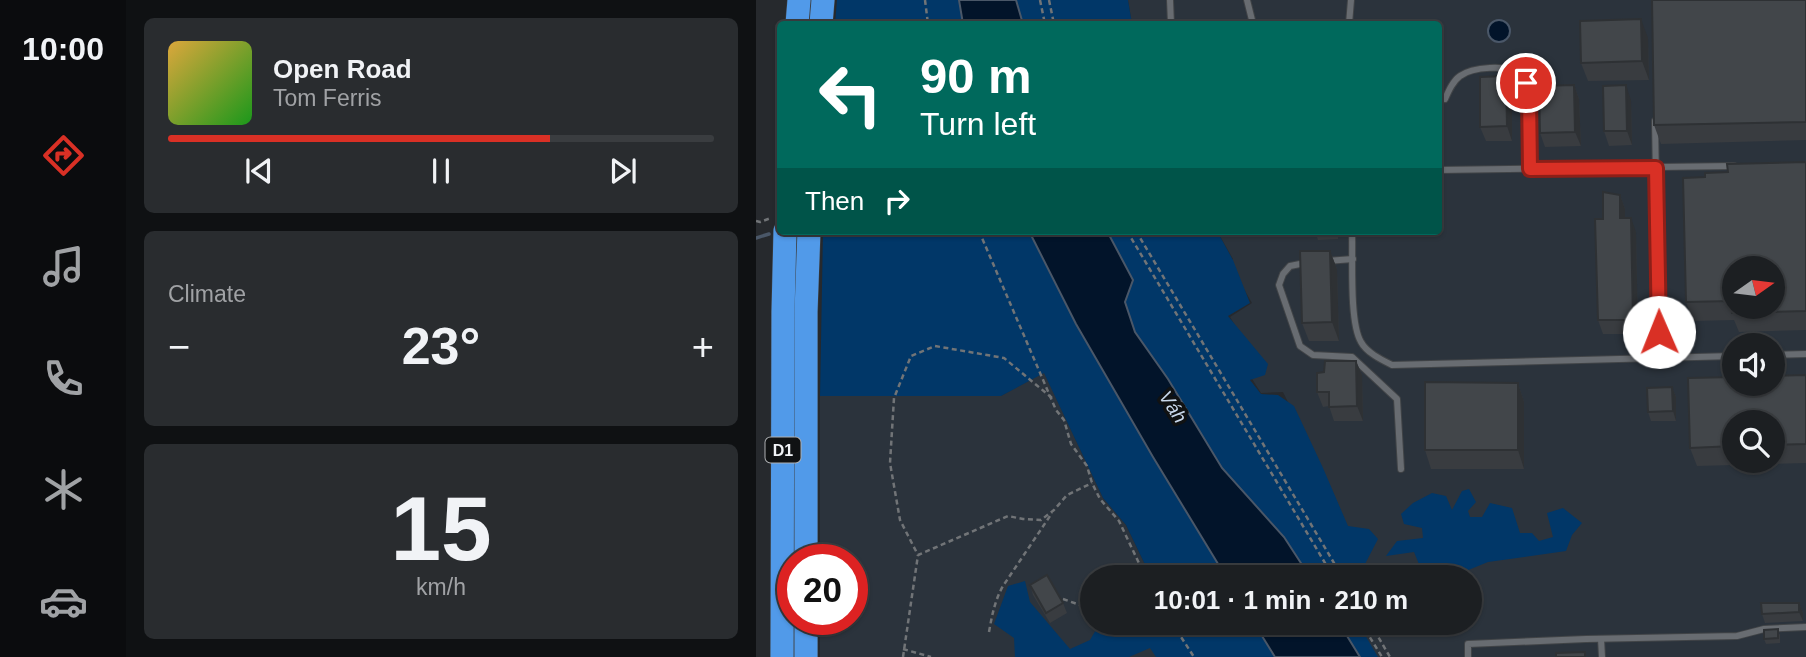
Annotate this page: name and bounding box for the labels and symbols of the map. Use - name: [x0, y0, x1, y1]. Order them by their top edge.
- pin: [1496, 53, 1556, 113]
- north arrow: [1722, 256, 1785, 318]
- position arrow: [1622, 295, 1696, 369]
- water label: Váh: [1155, 387, 1191, 427]
- road number: D1: [766, 438, 800, 463]
- speed limit sign: 20: [777, 544, 868, 635]

